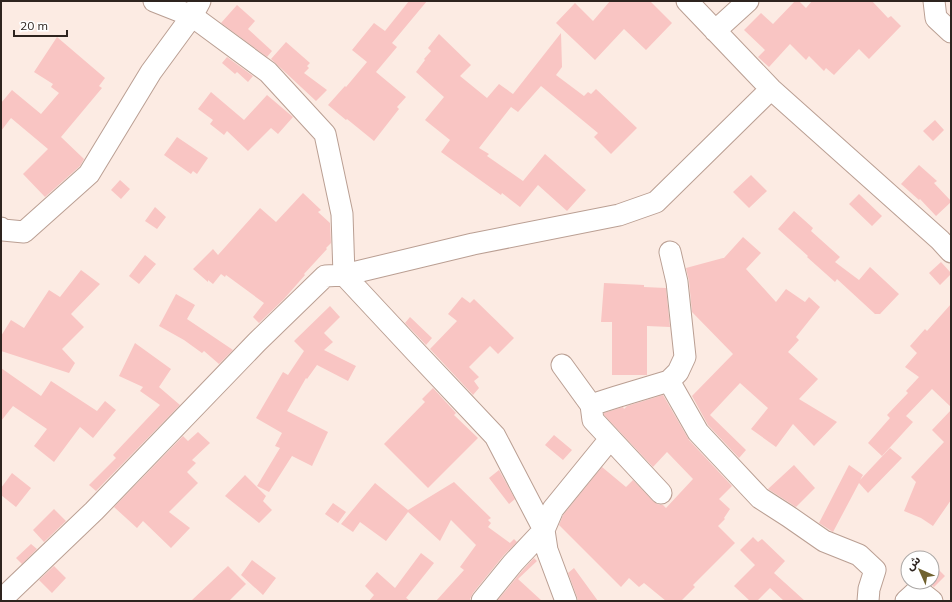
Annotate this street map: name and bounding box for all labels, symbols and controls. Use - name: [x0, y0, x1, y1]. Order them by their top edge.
- scale bar: [14, 12, 67, 38]
- text: 20 m: [20, 18, 48, 33]
- north arrow: [900, 550, 940, 590]
- text: ش: [903, 553, 923, 573]

